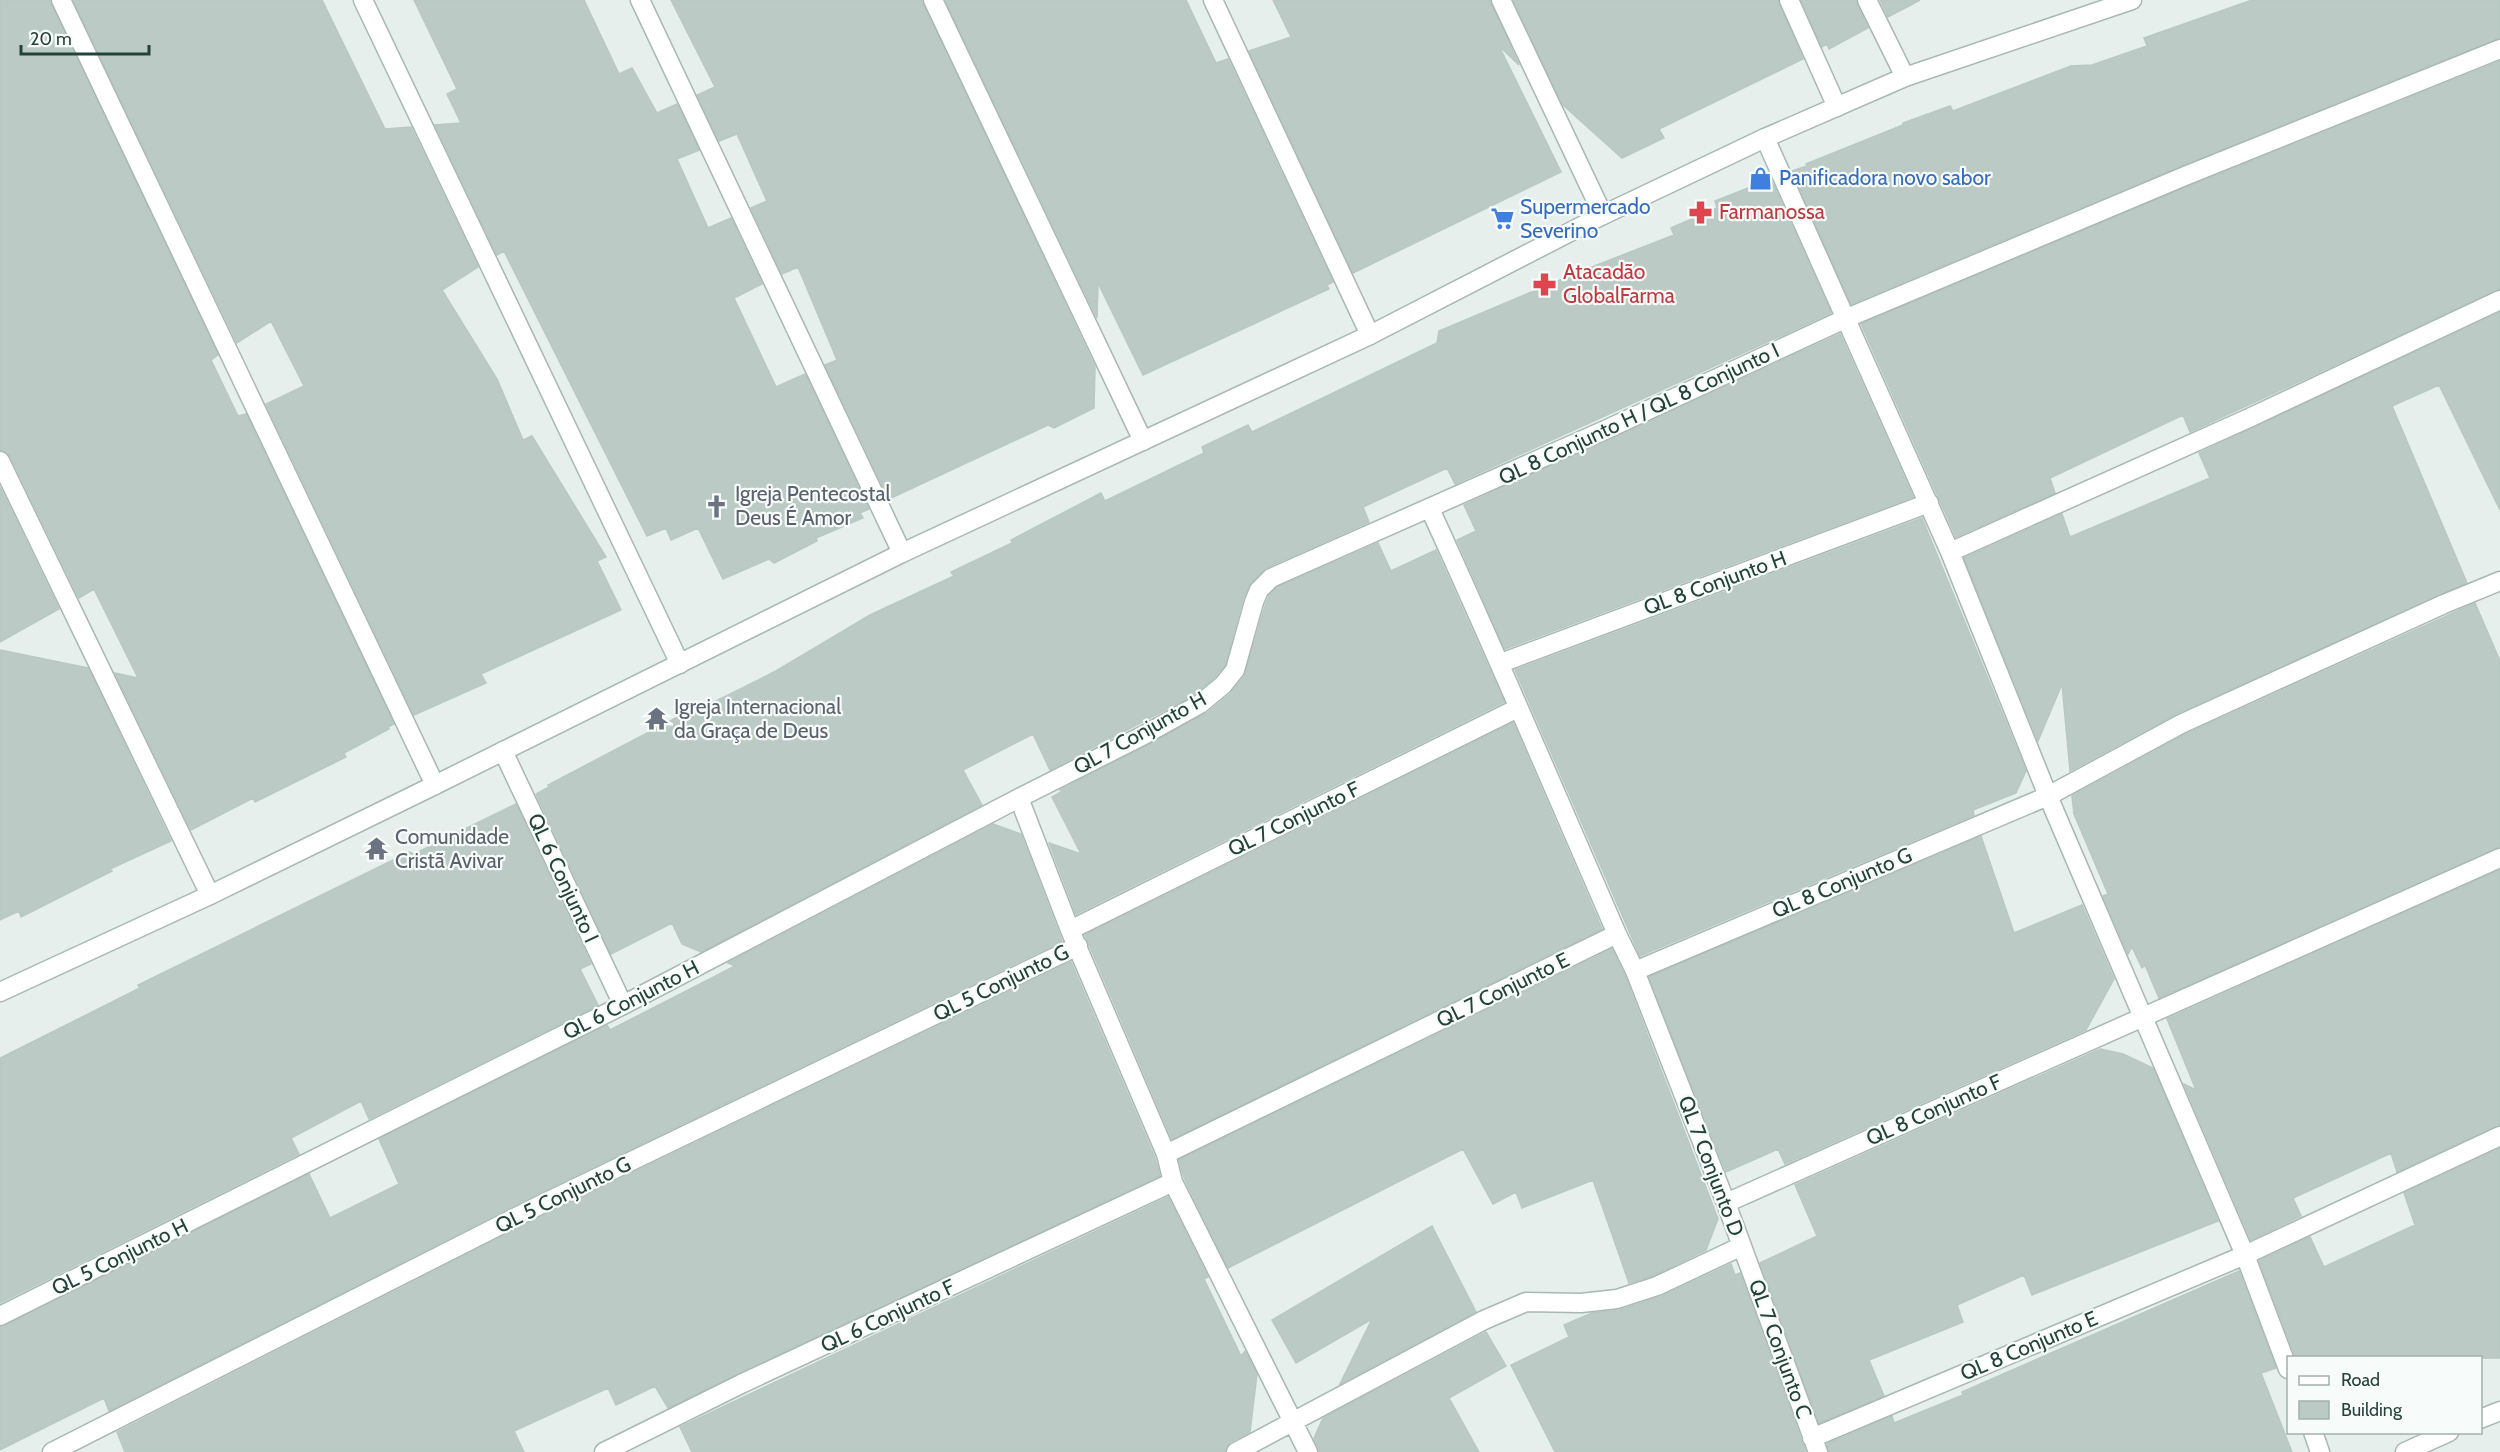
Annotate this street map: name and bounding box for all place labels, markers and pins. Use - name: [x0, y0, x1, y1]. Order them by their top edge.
- shop icon: Panificadora novo sabor: [1748, 165, 1774, 191]
- place label: Panificadora novo sabor: [1779, 165, 1991, 190]
- place label: Supermercado Severino: [1520, 194, 1651, 243]
- pharmacy icon: Farmanossa: [1688, 199, 1714, 225]
- place label: Farmanossa: [1719, 199, 1825, 224]
- supermarket icon: Supermercado Severino: [1489, 206, 1515, 232]
- place label: Atacadão GlobalFarma: [1563, 259, 1675, 308]
- pharmacy icon: Atacadão GlobalFarma: [1532, 271, 1558, 297]
- place label: Igreja Pentecostal Deus É Amor: [735, 481, 890, 530]
- church icon: Igreja Pentecostal Deus É Amor: [704, 493, 730, 519]
- place label: Igreja Internacional da Graça de Deus: [674, 694, 841, 743]
- temple icon: Igreja Internacional da Graça de Deus: [643, 706, 669, 732]
- place label: Comunidade Cristã Avivar: [395, 824, 509, 873]
- temple icon: Comunidade Cristã Avivar: [364, 836, 390, 862]

